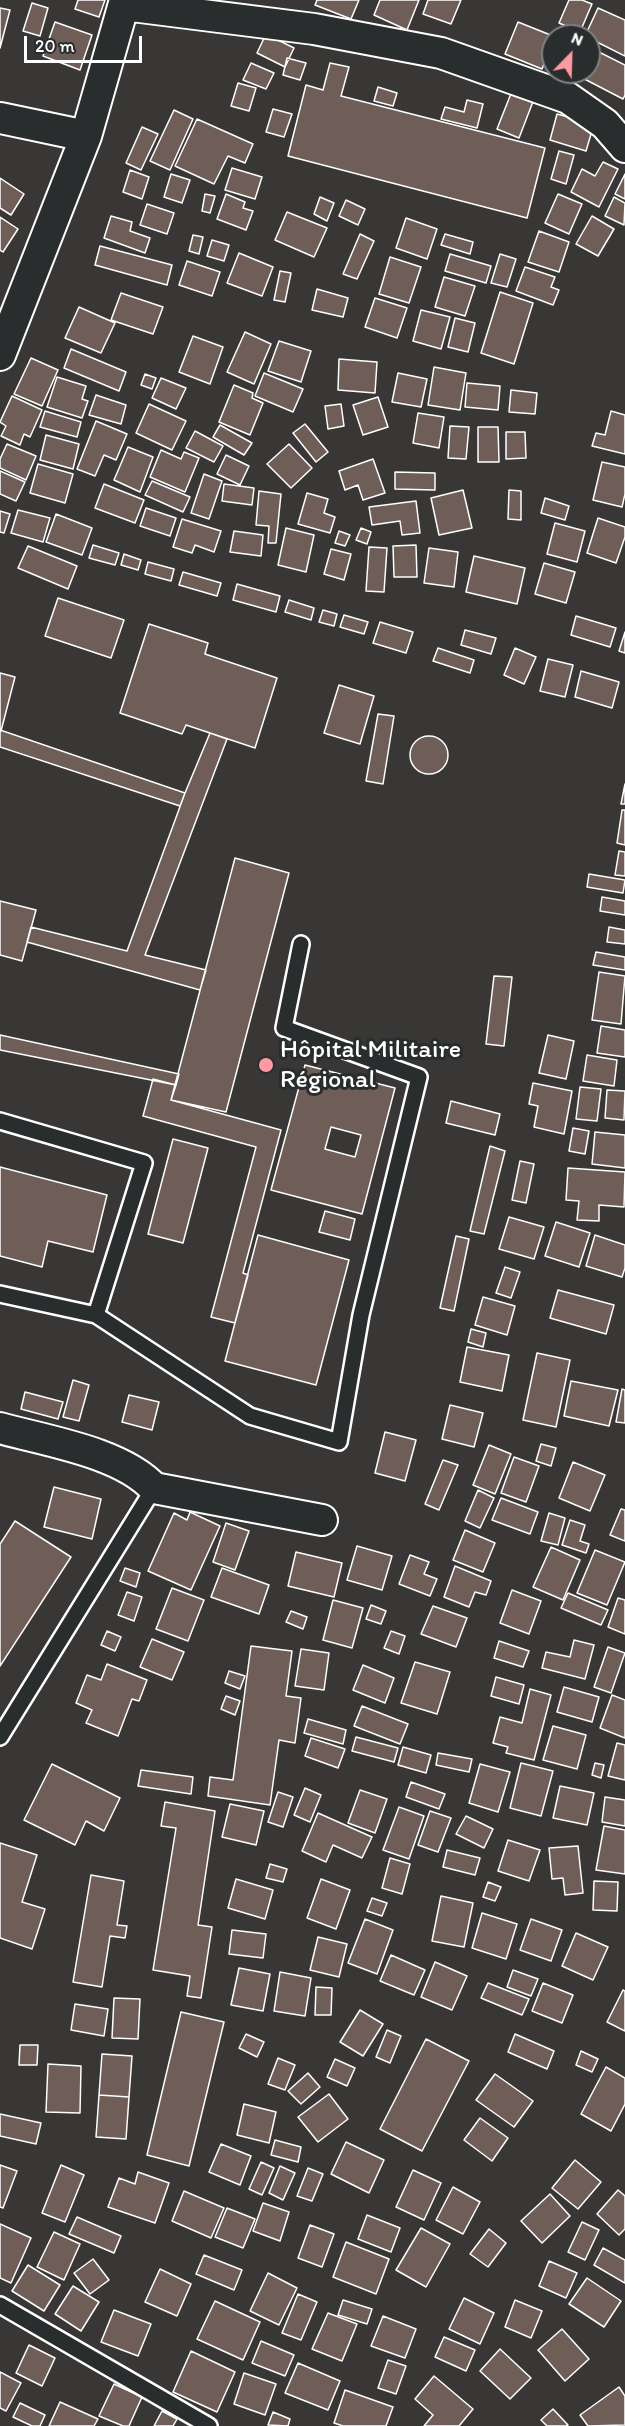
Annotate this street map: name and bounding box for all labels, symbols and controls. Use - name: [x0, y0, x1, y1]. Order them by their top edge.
- scale bar: [27, 24, 146, 62]
- north arrow: [541, 24, 601, 84]
- text: N: [569, 28, 586, 50]
- text: 20 m: [35, 35, 75, 57]
- place label: Hôpital Militaire Régional: [280, 1034, 461, 1096]
- marker: Hôpital Militaire Régional: [257, 1056, 275, 1074]

